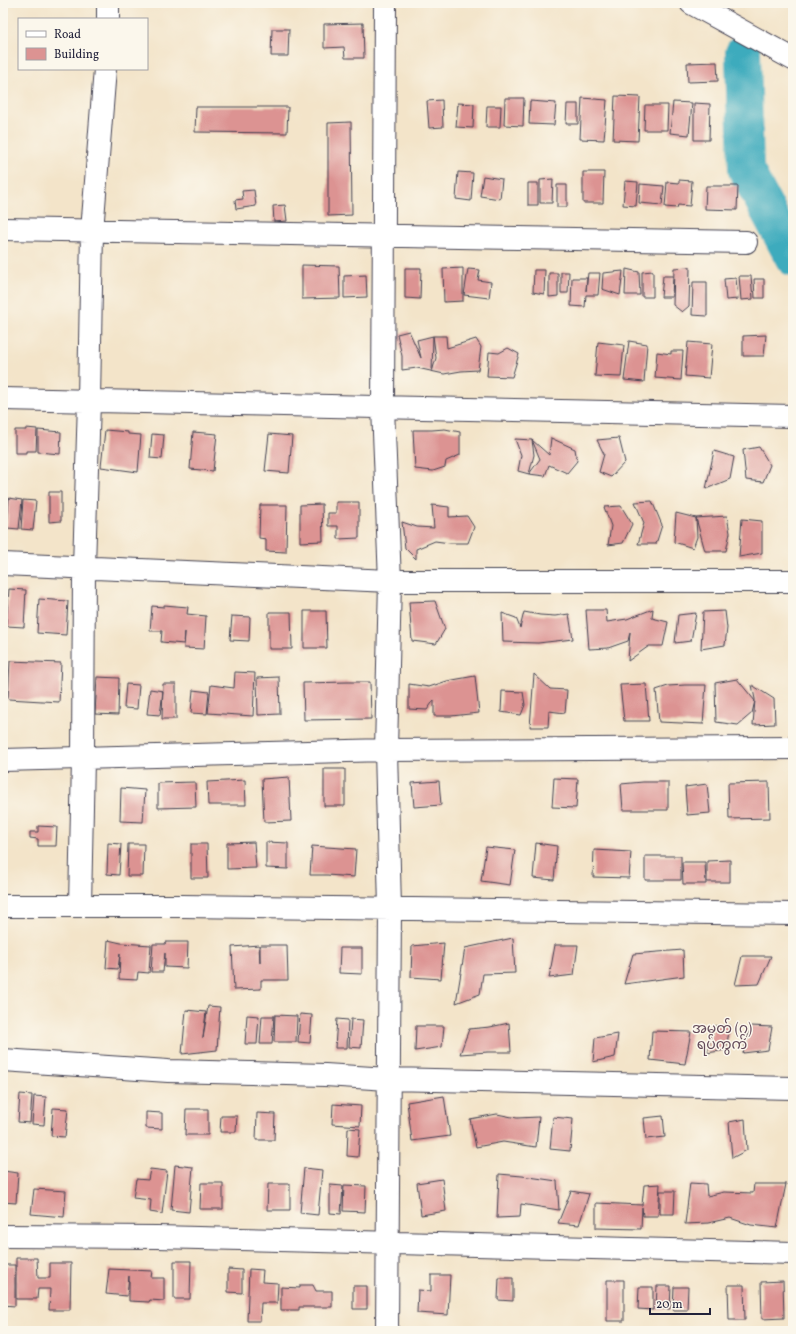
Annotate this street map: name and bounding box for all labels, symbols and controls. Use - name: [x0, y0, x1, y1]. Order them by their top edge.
- legend: [18, 18, 148, 70]
- text: Road: [54, 27, 81, 43]
- text: Building: [54, 47, 99, 63]
- district label: အမှတ် (၇) ရပ်ကွက်: [692, 1018, 752, 1056]
- scale bar: [650, 1290, 710, 1316]
- text: 20 m: [656, 1297, 683, 1313]

